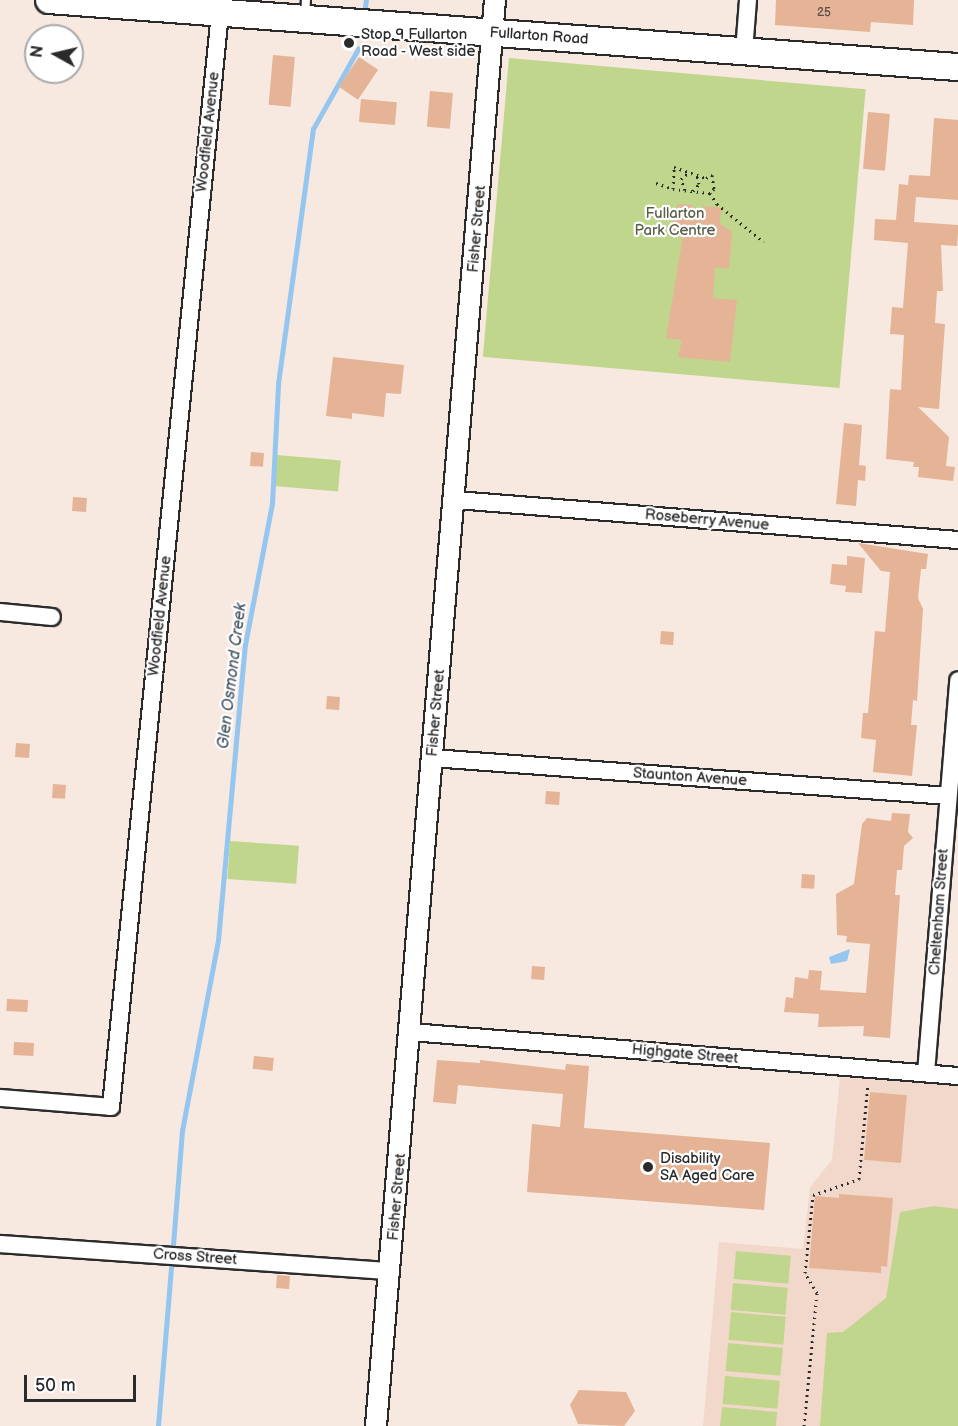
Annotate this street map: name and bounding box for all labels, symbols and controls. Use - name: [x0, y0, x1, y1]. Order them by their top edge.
- house number: 25: [817, 6, 831, 20]
- north arrow: [24, 24, 84, 84]
- street label: Fullarton Road: [489, 24, 589, 48]
- place label: Stop 9 Fullarton Road - West side: [361, 25, 477, 60]
- marker: Stop 9 Fullarton Road - West side: [342, 36, 356, 50]
- text: N: [27, 44, 48, 59]
- street label: Woodfield Avenue: [193, 71, 223, 193]
- street label: Fisher Street: [464, 185, 490, 273]
- park label: Fullarton Park Centre: [635, 204, 715, 239]
- street label: Roseberry Avenue: [644, 506, 770, 534]
- street label: Woodfield Avenue: [145, 555, 175, 677]
- water label: Glen Osmond Creek: [215, 602, 251, 750]
- street label: Fisher Street: [423, 669, 449, 757]
- street label: Staunton Avenue: [632, 764, 748, 790]
- street label: Cheltenham Street: [926, 848, 952, 976]
- street label: Highgate Street: [631, 1040, 739, 1068]
- place label: Disability SA Aged Care: [660, 1149, 755, 1184]
- street label: Fisher Street: [384, 1153, 410, 1241]
- marker: Disability SA Aged Care: [641, 1160, 655, 1174]
- street label: Cross Street: [152, 1245, 238, 1269]
- scale bar: [27, 1363, 140, 1401]
- text: 50 m: [35, 1375, 76, 1396]

